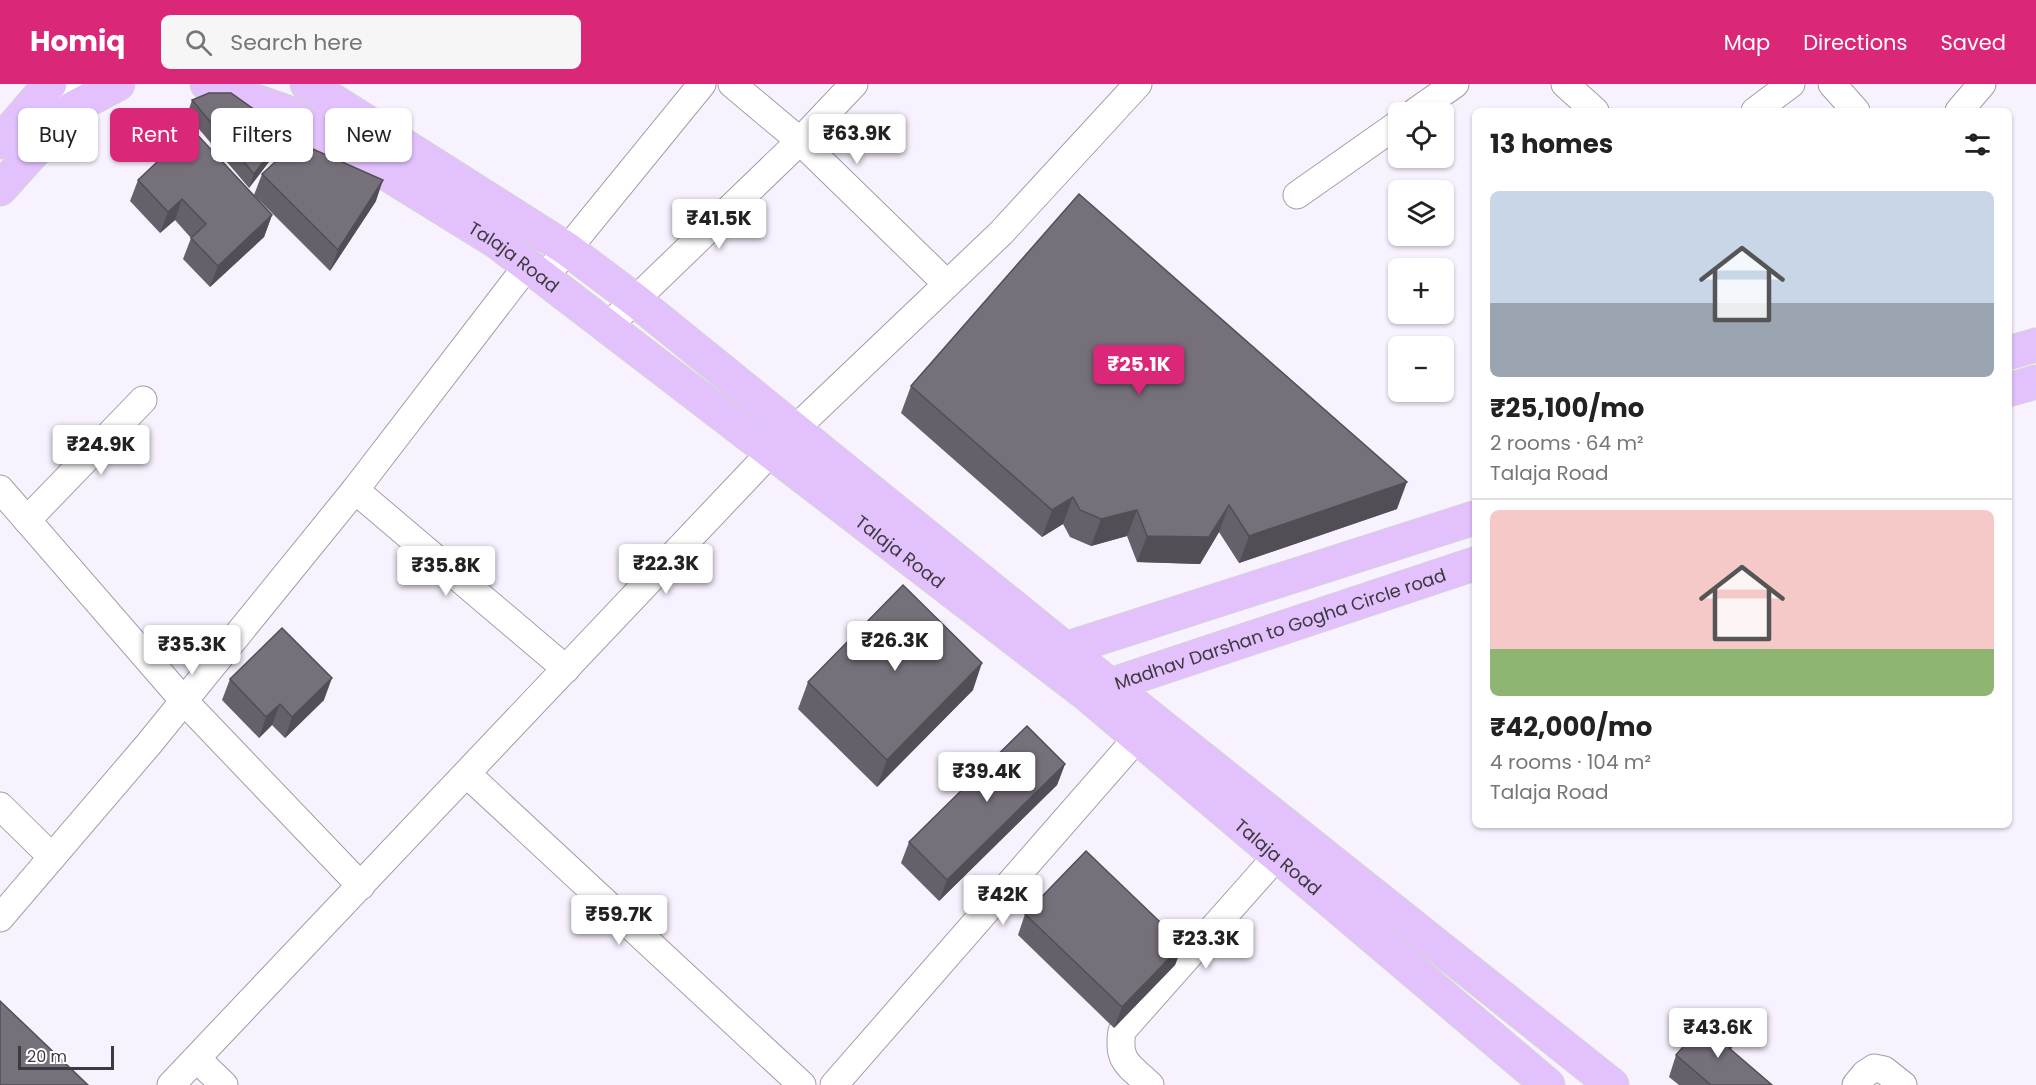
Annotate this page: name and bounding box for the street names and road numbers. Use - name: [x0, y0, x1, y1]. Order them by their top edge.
- street label: Talaja Road: [464, 215, 565, 298]
- street label: Talaja Road: [850, 509, 950, 594]
- street label: Madhav Darshan to Gogha Circle road: [1111, 562, 1449, 695]
- street label: Talaja Road: [1229, 813, 1327, 901]

